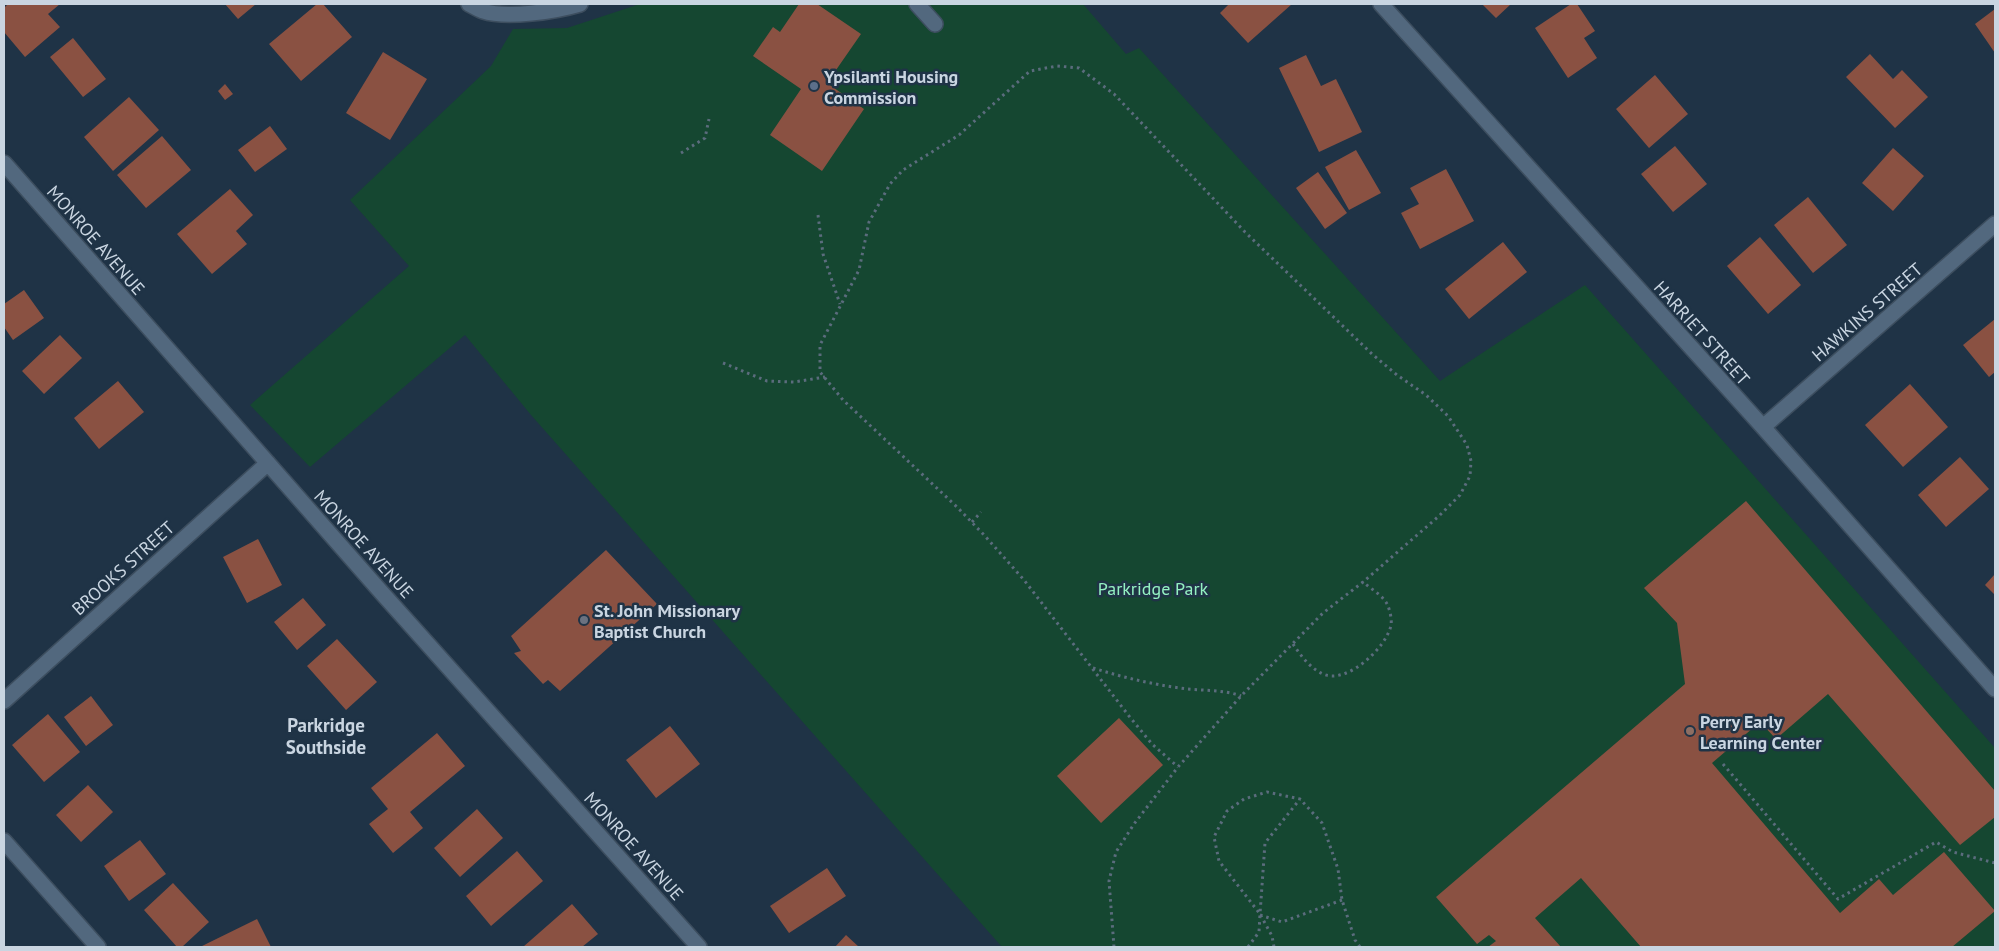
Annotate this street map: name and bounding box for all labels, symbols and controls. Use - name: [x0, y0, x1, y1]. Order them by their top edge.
- place label: Ypsilanti Housing Commission: [823, 65, 958, 109]
- marker: Ypsilanti Housing Commission: [808, 80, 820, 92]
- street label: MONROE AVENUE: [42, 180, 150, 300]
- street label: HAWKINS STREET: [1807, 258, 1927, 366]
- street label: HARRIET STREET: [1649, 276, 1755, 390]
- street label: MONROE AVENUE: [309, 485, 419, 603]
- street label: BROOKS STREET: [67, 516, 179, 620]
- park label: Parkridge Park: [1098, 577, 1209, 600]
- place label: St. John Missionary Baptist Church: [594, 599, 740, 643]
- marker: St. John Missionary Baptist Church: [578, 614, 590, 626]
- place label: Perry Early Learning Center: [1700, 710, 1822, 754]
- district label: Parkridge Southside: [286, 713, 366, 759]
- marker: Perry Early Learning Center: [1684, 725, 1696, 737]
- street label: MONROE AVENUE: [579, 787, 689, 905]

